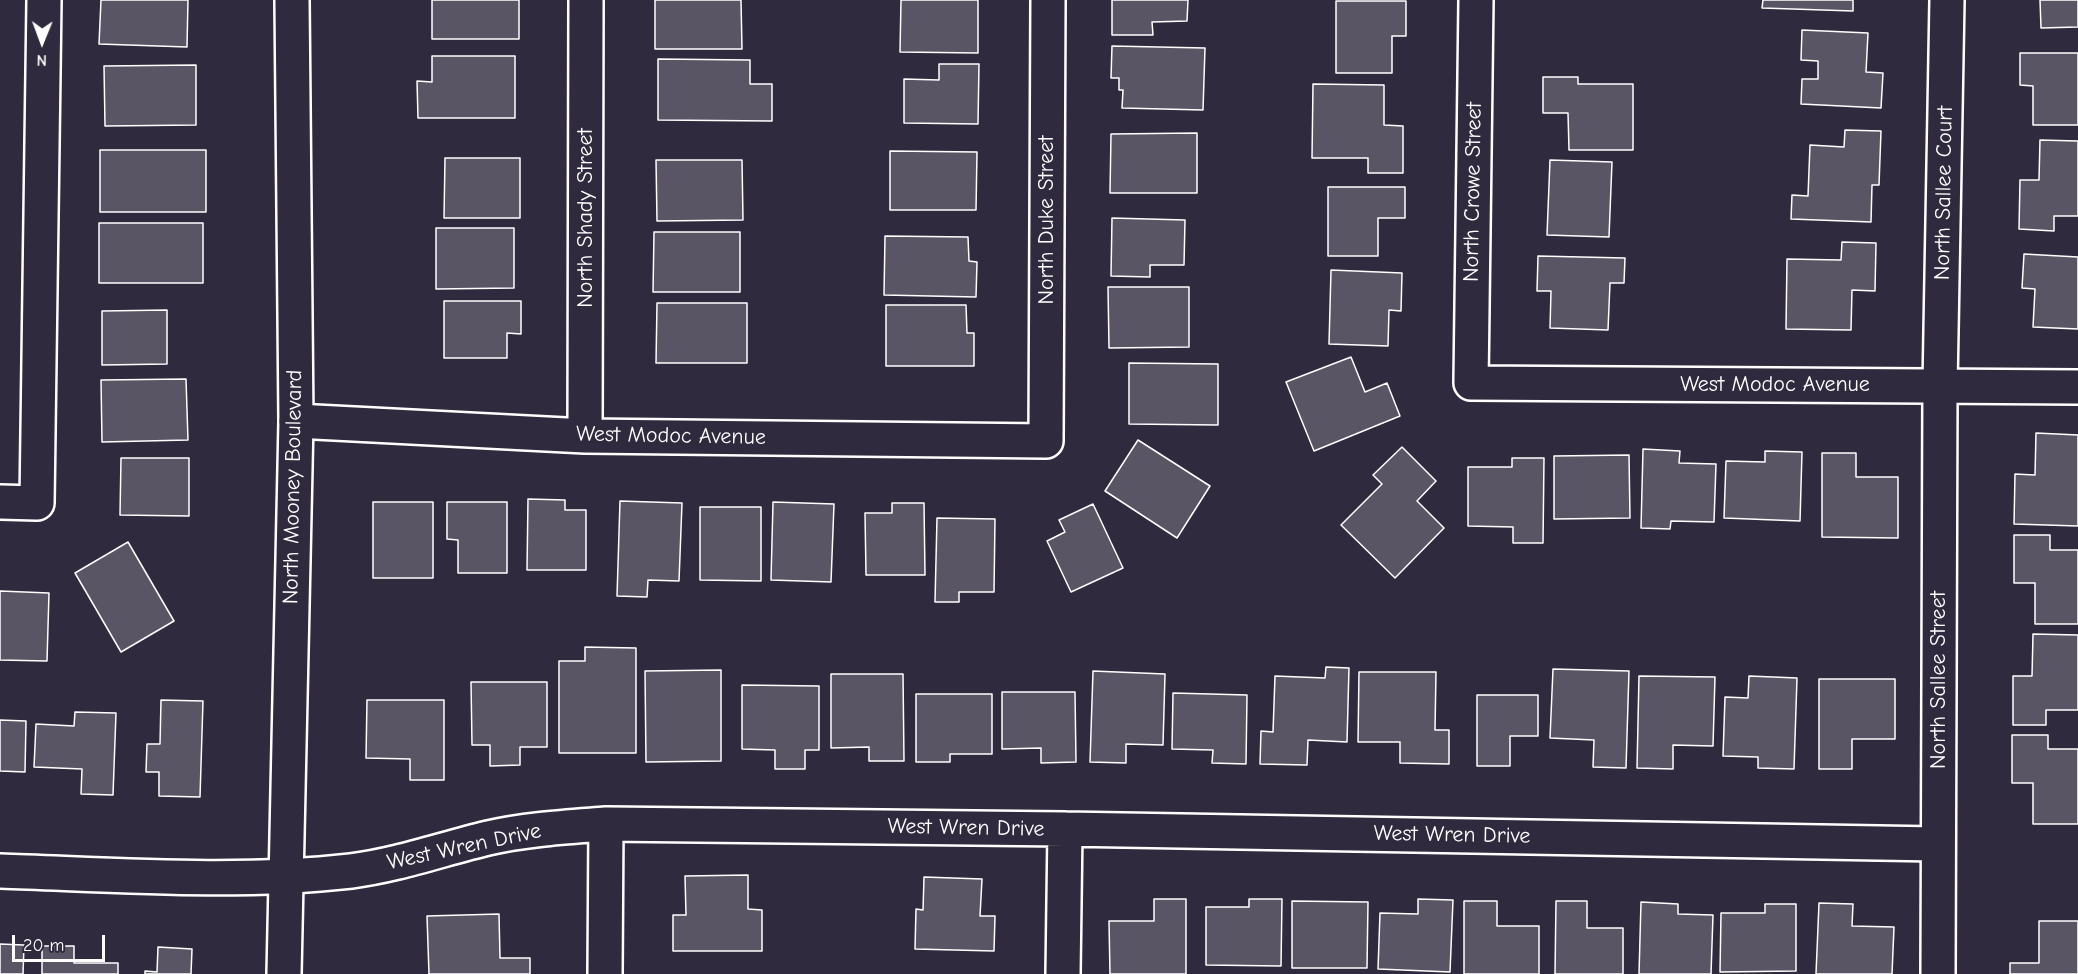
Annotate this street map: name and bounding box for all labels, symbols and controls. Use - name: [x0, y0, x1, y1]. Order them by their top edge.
- north arrow: [12, 12, 72, 72]
- text: N: [36, 51, 47, 69]
- street label: North Crowe Street: [1458, 102, 1488, 282]
- street label: North Sallee Court: [1929, 106, 1959, 280]
- street label: North Shady Street: [573, 128, 599, 308]
- street label: North Duke Street: [1034, 135, 1060, 305]
- street label: North Mooney Boulevard: [278, 370, 308, 604]
- street label: West Modoc Avenue: [1680, 372, 1870, 398]
- street label: West Modoc Avenue: [576, 421, 766, 451]
- street label: North Sallee Street: [1926, 591, 1952, 769]
- street label: West Wren Drive: [887, 813, 1045, 843]
- street label: West Wren Drive: [385, 818, 543, 876]
- street label: West Wren Drive: [1373, 820, 1531, 850]
- scale bar: [15, 923, 108, 961]
- text: 20 m: [23, 935, 64, 956]

